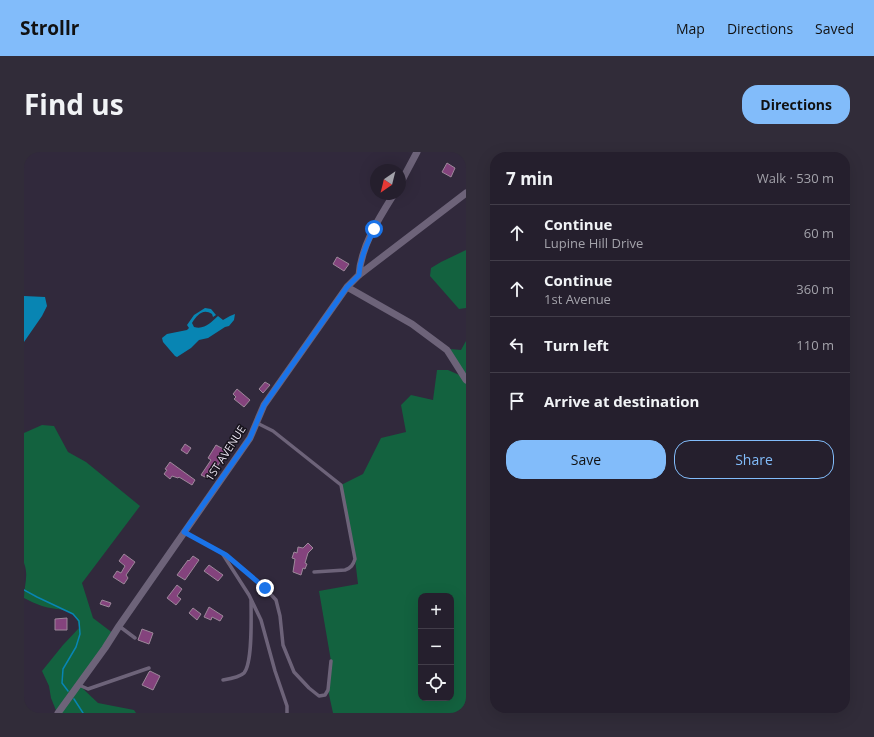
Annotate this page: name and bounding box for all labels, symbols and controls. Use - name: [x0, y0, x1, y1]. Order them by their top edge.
- text: Strollr: [20, 15, 79, 41]
- text: Map: [676, 19, 705, 38]
- text: Directions: [727, 19, 793, 38]
- text: Saved: [815, 19, 854, 38]
- text: Find us: [24, 85, 124, 123]
- button: Directions: [742, 85, 850, 124]
- north arrow: [370, 164, 406, 200]
- text: 7 min: [506, 167, 553, 190]
- text: Walk · 530 m: [757, 169, 834, 187]
- text: Continue: [544, 214, 612, 234]
- route start: [365, 220, 383, 238]
- icon: ahead: [506, 222, 528, 244]
- text: 60 m: [804, 224, 834, 242]
- text: Lupine Hill Drive: [544, 234, 643, 252]
- text: Continue: [544, 270, 612, 290]
- icon: ahead: [506, 278, 528, 300]
- text: 360 m: [796, 280, 834, 298]
- text: 1st Avenue: [544, 290, 611, 308]
- icon: left: [506, 334, 528, 356]
- text: Turn left: [544, 335, 609, 355]
- text: 110 m: [796, 336, 834, 354]
- icon: arrive: [506, 390, 528, 412]
- text: Arrive at destination: [544, 391, 699, 411]
- street label: 1ST AVENUE: [201, 422, 249, 484]
- button: Save: [506, 440, 666, 479]
- button: Share: [674, 440, 834, 479]
- route end: [256, 579, 274, 597]
- map controls: [418, 593, 454, 701]
- button: +: [418, 593, 454, 629]
- button: −: [418, 629, 454, 665]
- button: locate: [418, 665, 454, 701]

